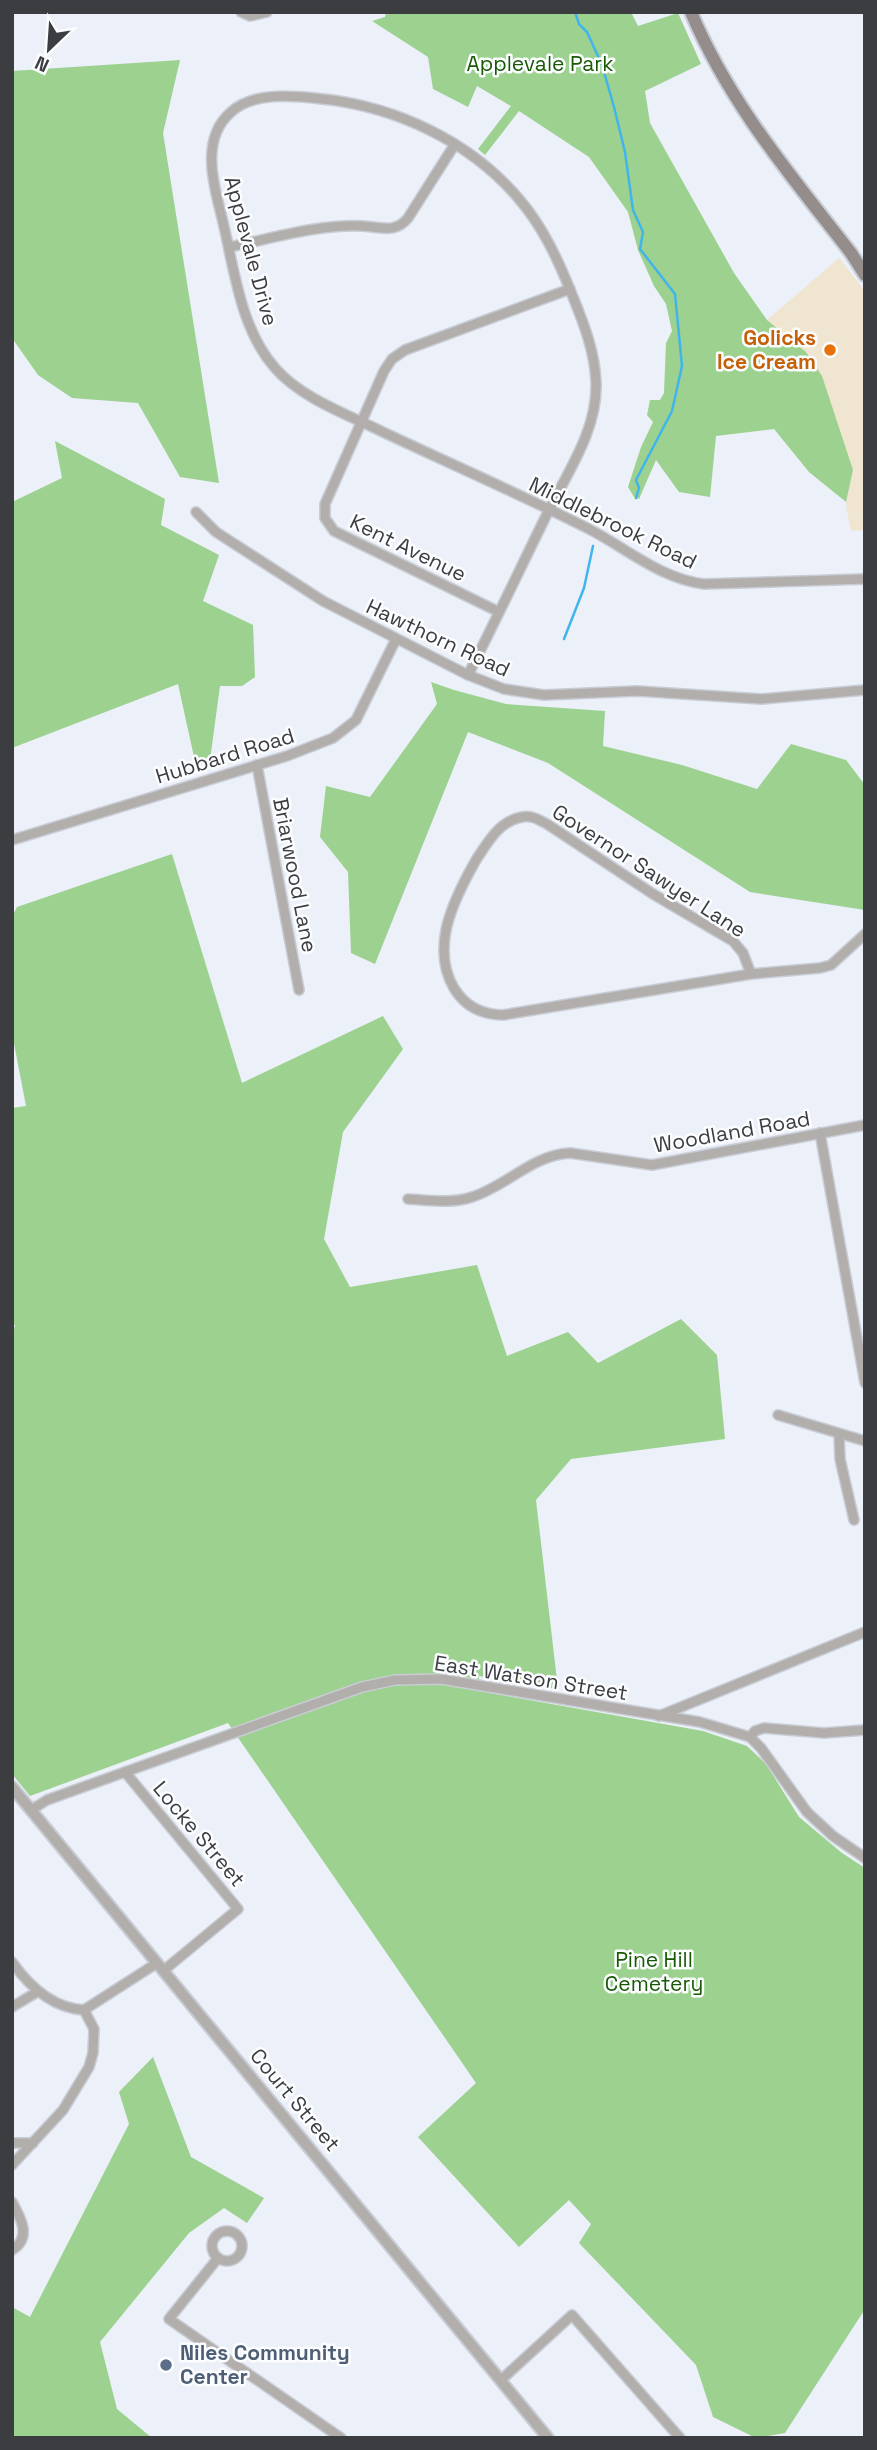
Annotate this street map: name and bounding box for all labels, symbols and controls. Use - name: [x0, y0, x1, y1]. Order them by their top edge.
- north arrow: [14, 14, 84, 84]
- text: N: [31, 50, 53, 78]
- park label: Applevale Park: [466, 50, 614, 77]
- street label: Applevale Drive: [219, 173, 284, 329]
- place label: Golicks Ice Cream: [717, 324, 816, 375]
- marker: Golicks Ice Cream: [822, 342, 838, 358]
- street label: Middlebrook Road: [525, 470, 701, 575]
- street label: Kent Avenue: [346, 508, 471, 587]
- street label: Hawthorn Road: [362, 592, 514, 683]
- street label: Hubbard Road: [152, 722, 298, 789]
- street label: Briarwood Lane: [267, 795, 324, 955]
- street label: Governor Sawyer Lane: [547, 798, 751, 943]
- street label: Woodland Road: [652, 1104, 812, 1159]
- street label: East Watson Street: [433, 1649, 630, 1706]
- street label: Locke Street: [147, 1775, 251, 1892]
- park label: Pine Hill Cemetery: [605, 1946, 703, 1997]
- street label: Court Street: [244, 2043, 346, 2157]
- place label: Niles Community Center: [180, 2339, 350, 2390]
- marker: Niles Community Center: [158, 2357, 174, 2373]

